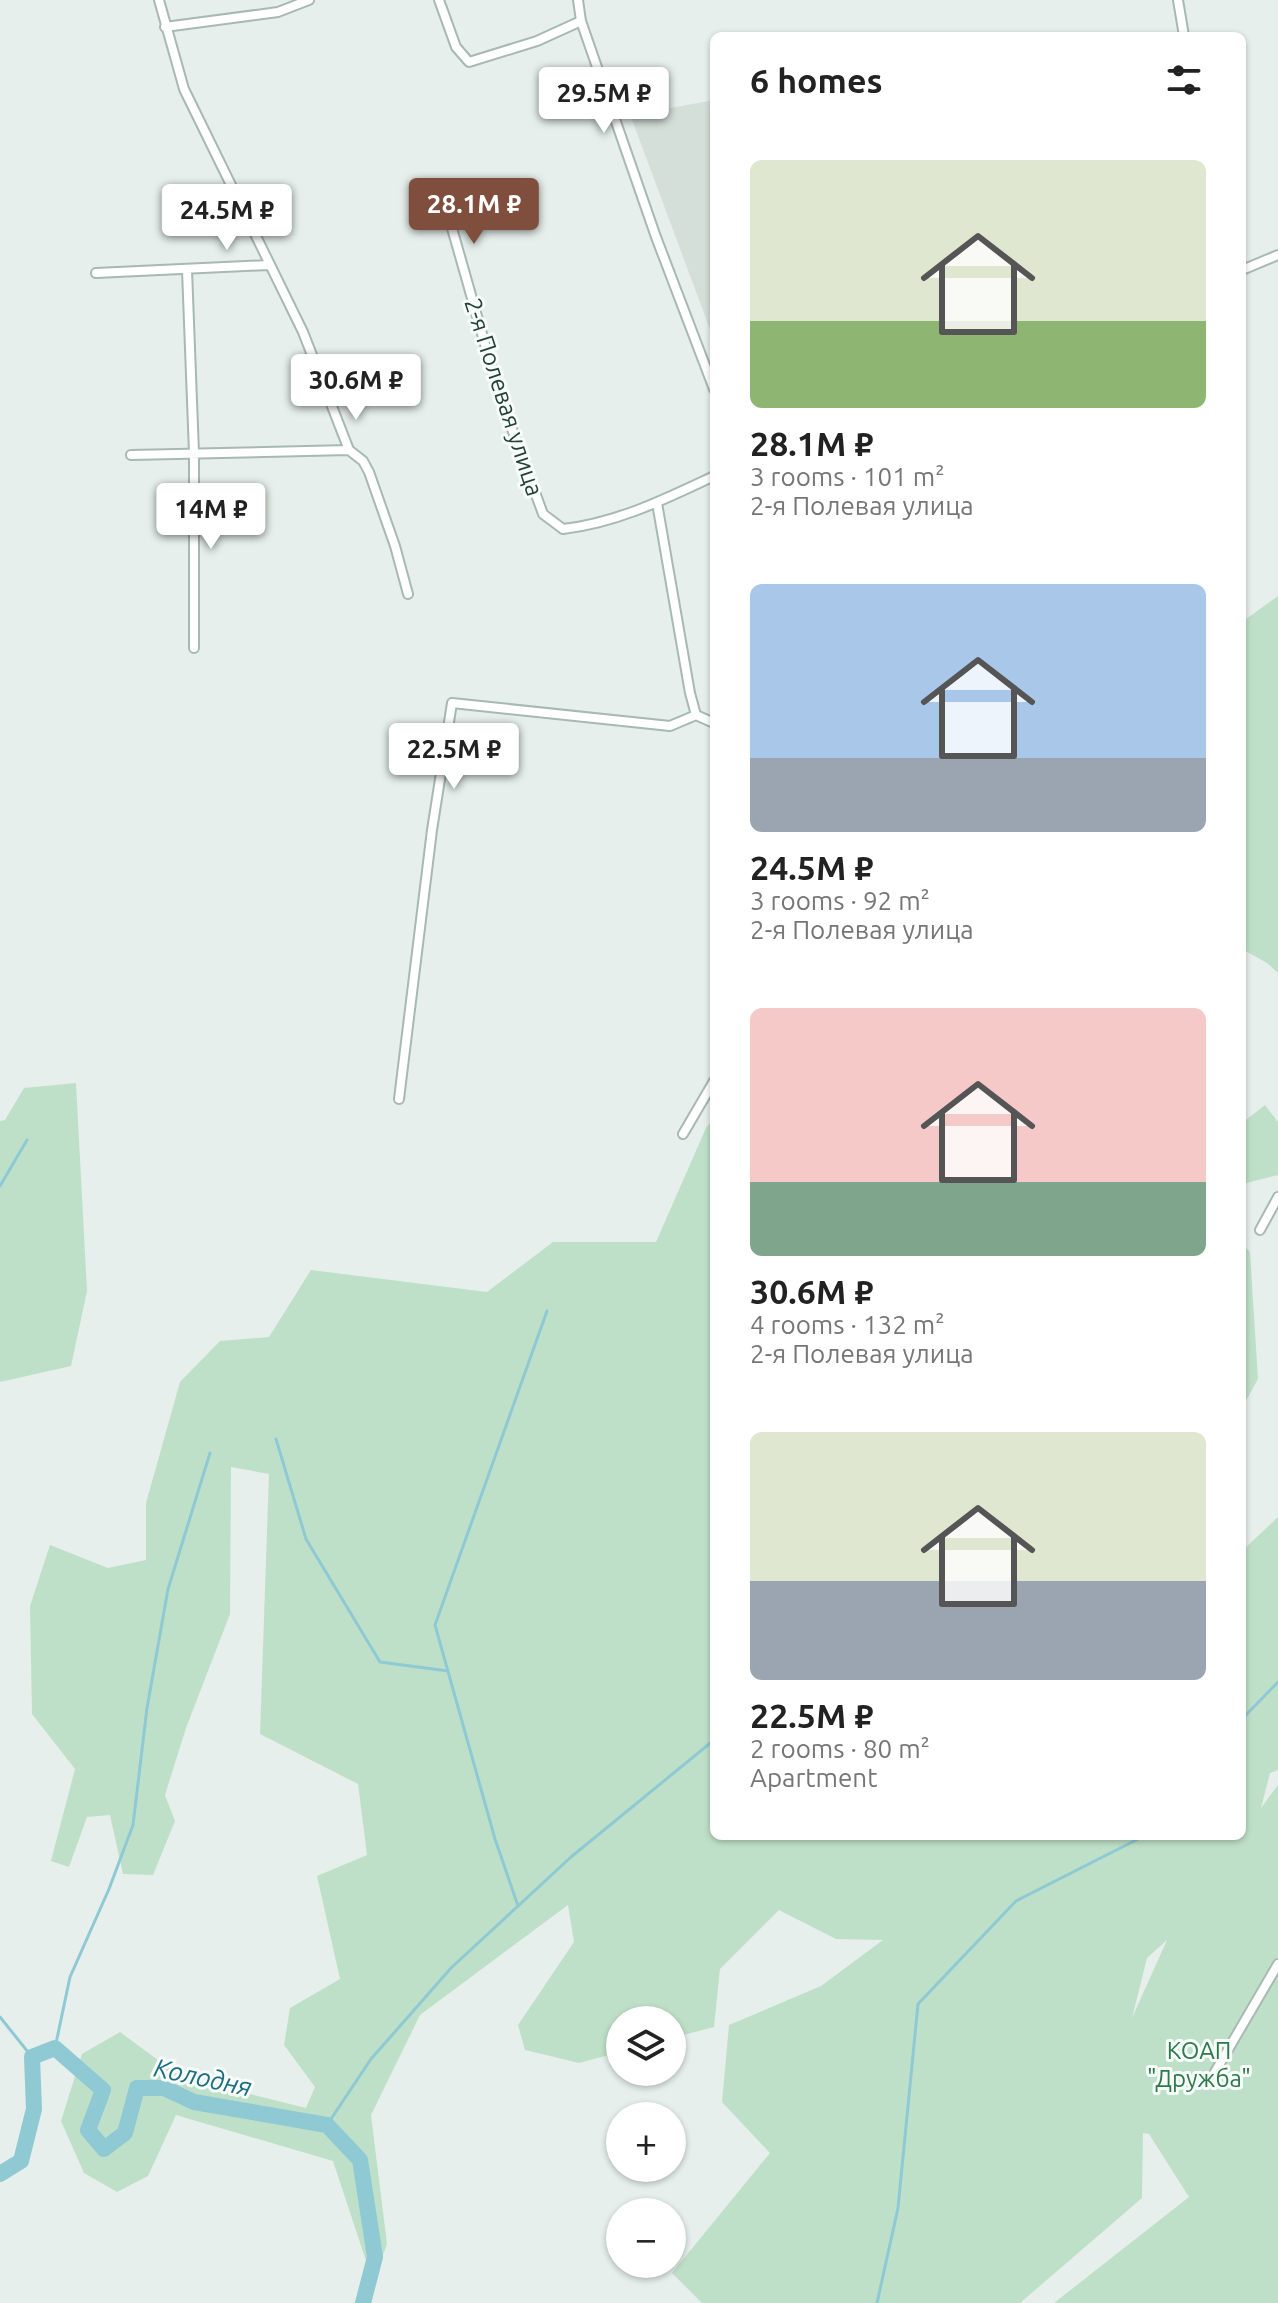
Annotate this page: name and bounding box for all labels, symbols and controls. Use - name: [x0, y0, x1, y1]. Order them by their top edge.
- icon: filters: [1162, 58, 1206, 102]
- text: 6 homes: [750, 61, 883, 99]
- pin: 29.5M ₽: [530, 67, 678, 135]
- text: 29.5M ₽: [557, 78, 651, 107]
- pin: 28.1M ₽: [400, 178, 548, 246]
- pin: 24.5M ₽: [153, 184, 301, 252]
- text: 28.1M ₽: [427, 189, 521, 218]
- text: 24.5M ₽: [180, 195, 274, 224]
- icon: home: [906, 212, 1050, 356]
- street label: 2-я Полевая улица: [459, 295, 549, 499]
- pin: 30.6M ₽: [282, 354, 430, 422]
- text: 30.6M ₽: [309, 365, 403, 394]
- text: 28.1M ₽: [750, 424, 873, 462]
- text: 3 rooms · 101 m²: [750, 462, 945, 491]
- pin: 14M ₽: [155, 483, 267, 551]
- text: 2-я Полевая улица: [750, 491, 974, 520]
- text: 14M ₽: [174, 494, 248, 523]
- icon: home: [906, 636, 1050, 780]
- pin: 22.5M ₽: [380, 723, 528, 791]
- text: 22.5M ₽: [407, 734, 501, 763]
- text: 24.5M ₽: [750, 848, 873, 886]
- text: 3 rooms · 92 m²: [750, 886, 930, 915]
- text: 2-я Полевая улица: [750, 915, 974, 944]
- icon: home: [906, 1060, 1050, 1204]
- text: 30.6M ₽: [750, 1272, 873, 1310]
- text: 4 rooms · 132 m²: [750, 1310, 945, 1339]
- text: 2-я Полевая улица: [750, 1339, 974, 1368]
- icon: home: [906, 1484, 1050, 1628]
- text: 22.5M ₽: [750, 1696, 873, 1734]
- text: 2 rooms · 80 m²: [750, 1734, 930, 1763]
- text: Apartment: [750, 1763, 877, 1792]
- map controls: [606, 2006, 686, 2278]
- button: layers: [606, 2006, 686, 2086]
- park label: КОАП "Дружба": [1147, 2037, 1251, 2092]
- water label: Колодня: [152, 2053, 254, 2101]
- button: +: [606, 2102, 686, 2182]
- button: −: [606, 2198, 686, 2278]

